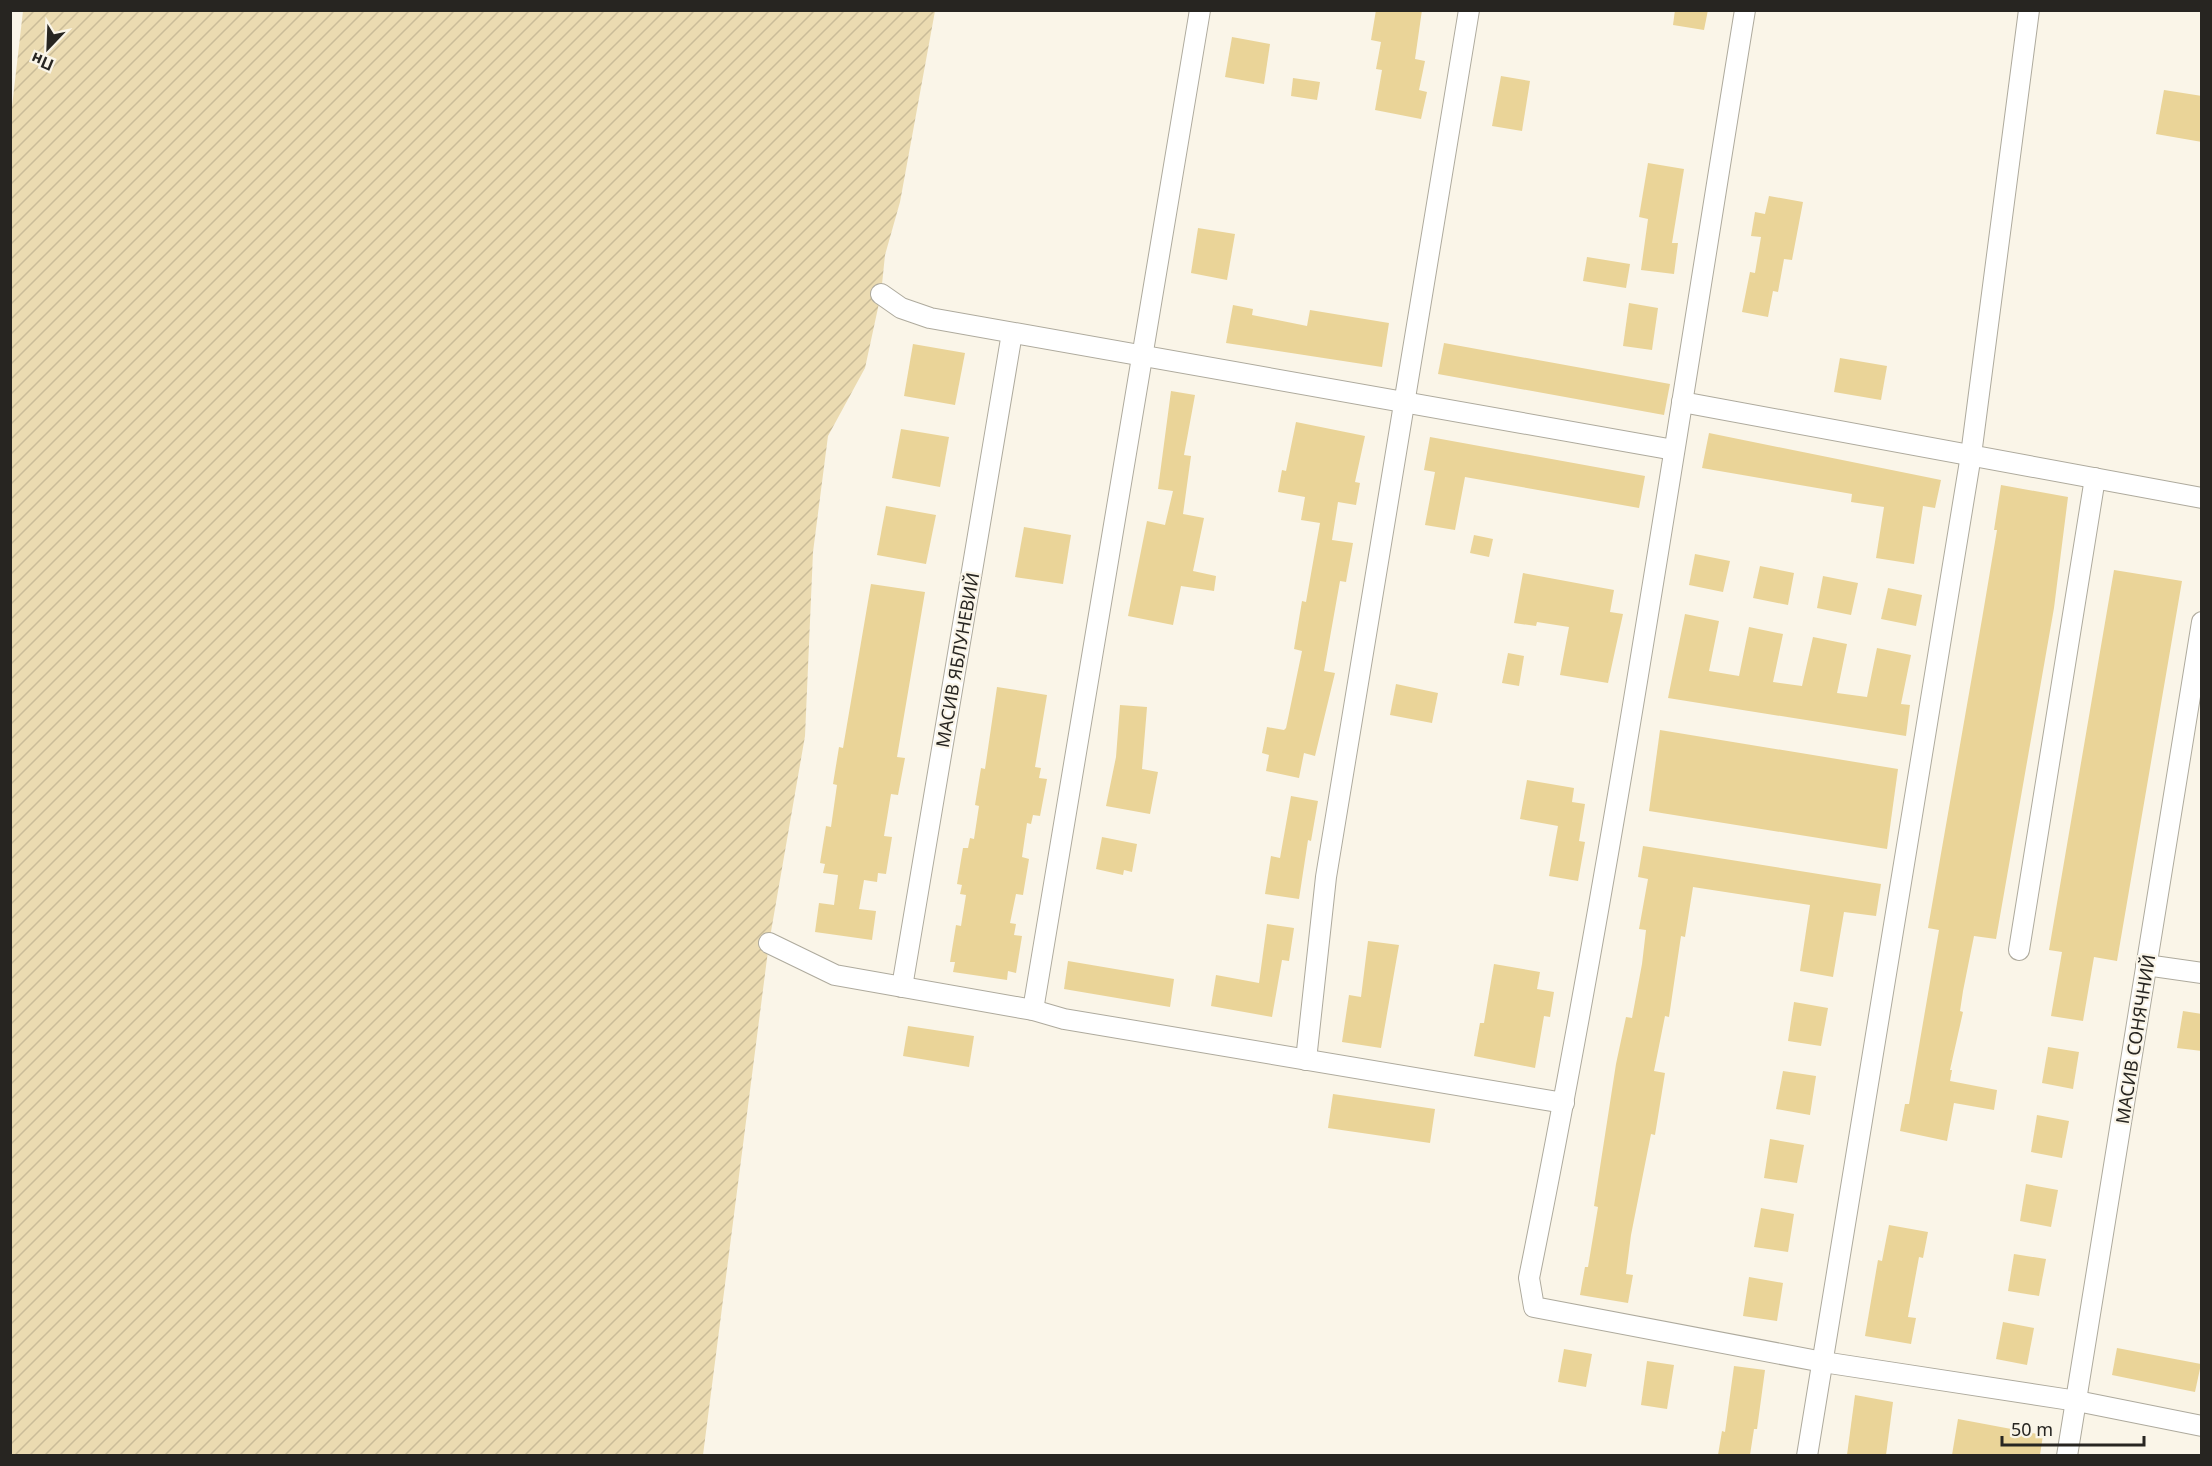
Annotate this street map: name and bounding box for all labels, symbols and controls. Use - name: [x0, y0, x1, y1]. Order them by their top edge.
- north arrow: [18, 18, 78, 78]
- text: Пн: [27, 47, 57, 76]
- street label: МАСИВ ЯБЛУНЕВИЙ: [930, 571, 984, 749]
- street label: МАСИВ СОНЯЧНИЙ: [2110, 952, 2160, 1126]
- scale bar: [2002, 1409, 2144, 1447]
- text: 50 m: [2011, 1417, 2053, 1441]

